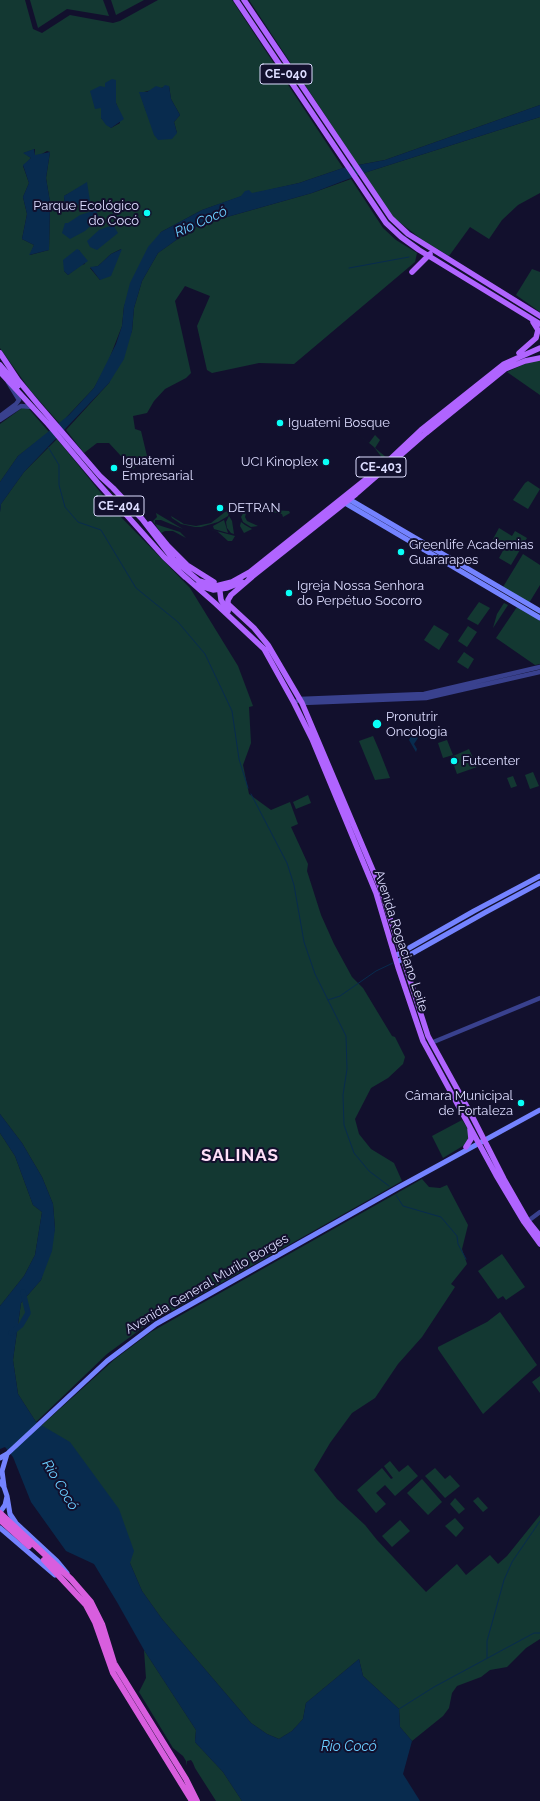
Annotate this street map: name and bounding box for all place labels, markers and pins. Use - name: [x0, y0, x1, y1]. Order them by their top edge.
- place label: Parque Ecológico do Cocó: [33, 198, 139, 229]
- marker: Parque Ecológico do Cocó: [142, 208, 152, 218]
- place label: Iguatemi Bosque: [288, 415, 390, 431]
- marker: Iguatemi Bosque: [275, 418, 285, 428]
- place label: Iguatemi Empresarial: [122, 453, 193, 484]
- place label: UCI Kinoplex: [241, 454, 318, 470]
- marker: UCI Kinoplex: [321, 457, 331, 467]
- marker: Iguatemi Empresarial: [109, 463, 119, 473]
- place label: DETRAN: [228, 500, 280, 516]
- marker: DETRAN: [215, 503, 225, 513]
- place label: Greenlife Academias Guararapes: [409, 537, 534, 568]
- marker: Greenlife Academias Guararapes: [396, 547, 406, 557]
- place label: Igreja Nossa Senhora do Perpétuo Socorro: [297, 578, 424, 609]
- marker: Igreja Nossa Senhora do Perpétuo Socorro: [284, 588, 294, 598]
- place label: Pronutrir Oncologia: [386, 709, 447, 740]
- marker: Pronutrir Oncologia: [371, 718, 383, 730]
- place label: Futcenter: [462, 753, 520, 769]
- marker: Futcenter: [449, 756, 459, 766]
- place label: Câmara Municipal de Fortaleza: [405, 1088, 513, 1119]
- marker: Câmara Municipal de Fortaleza: [516, 1098, 526, 1108]

